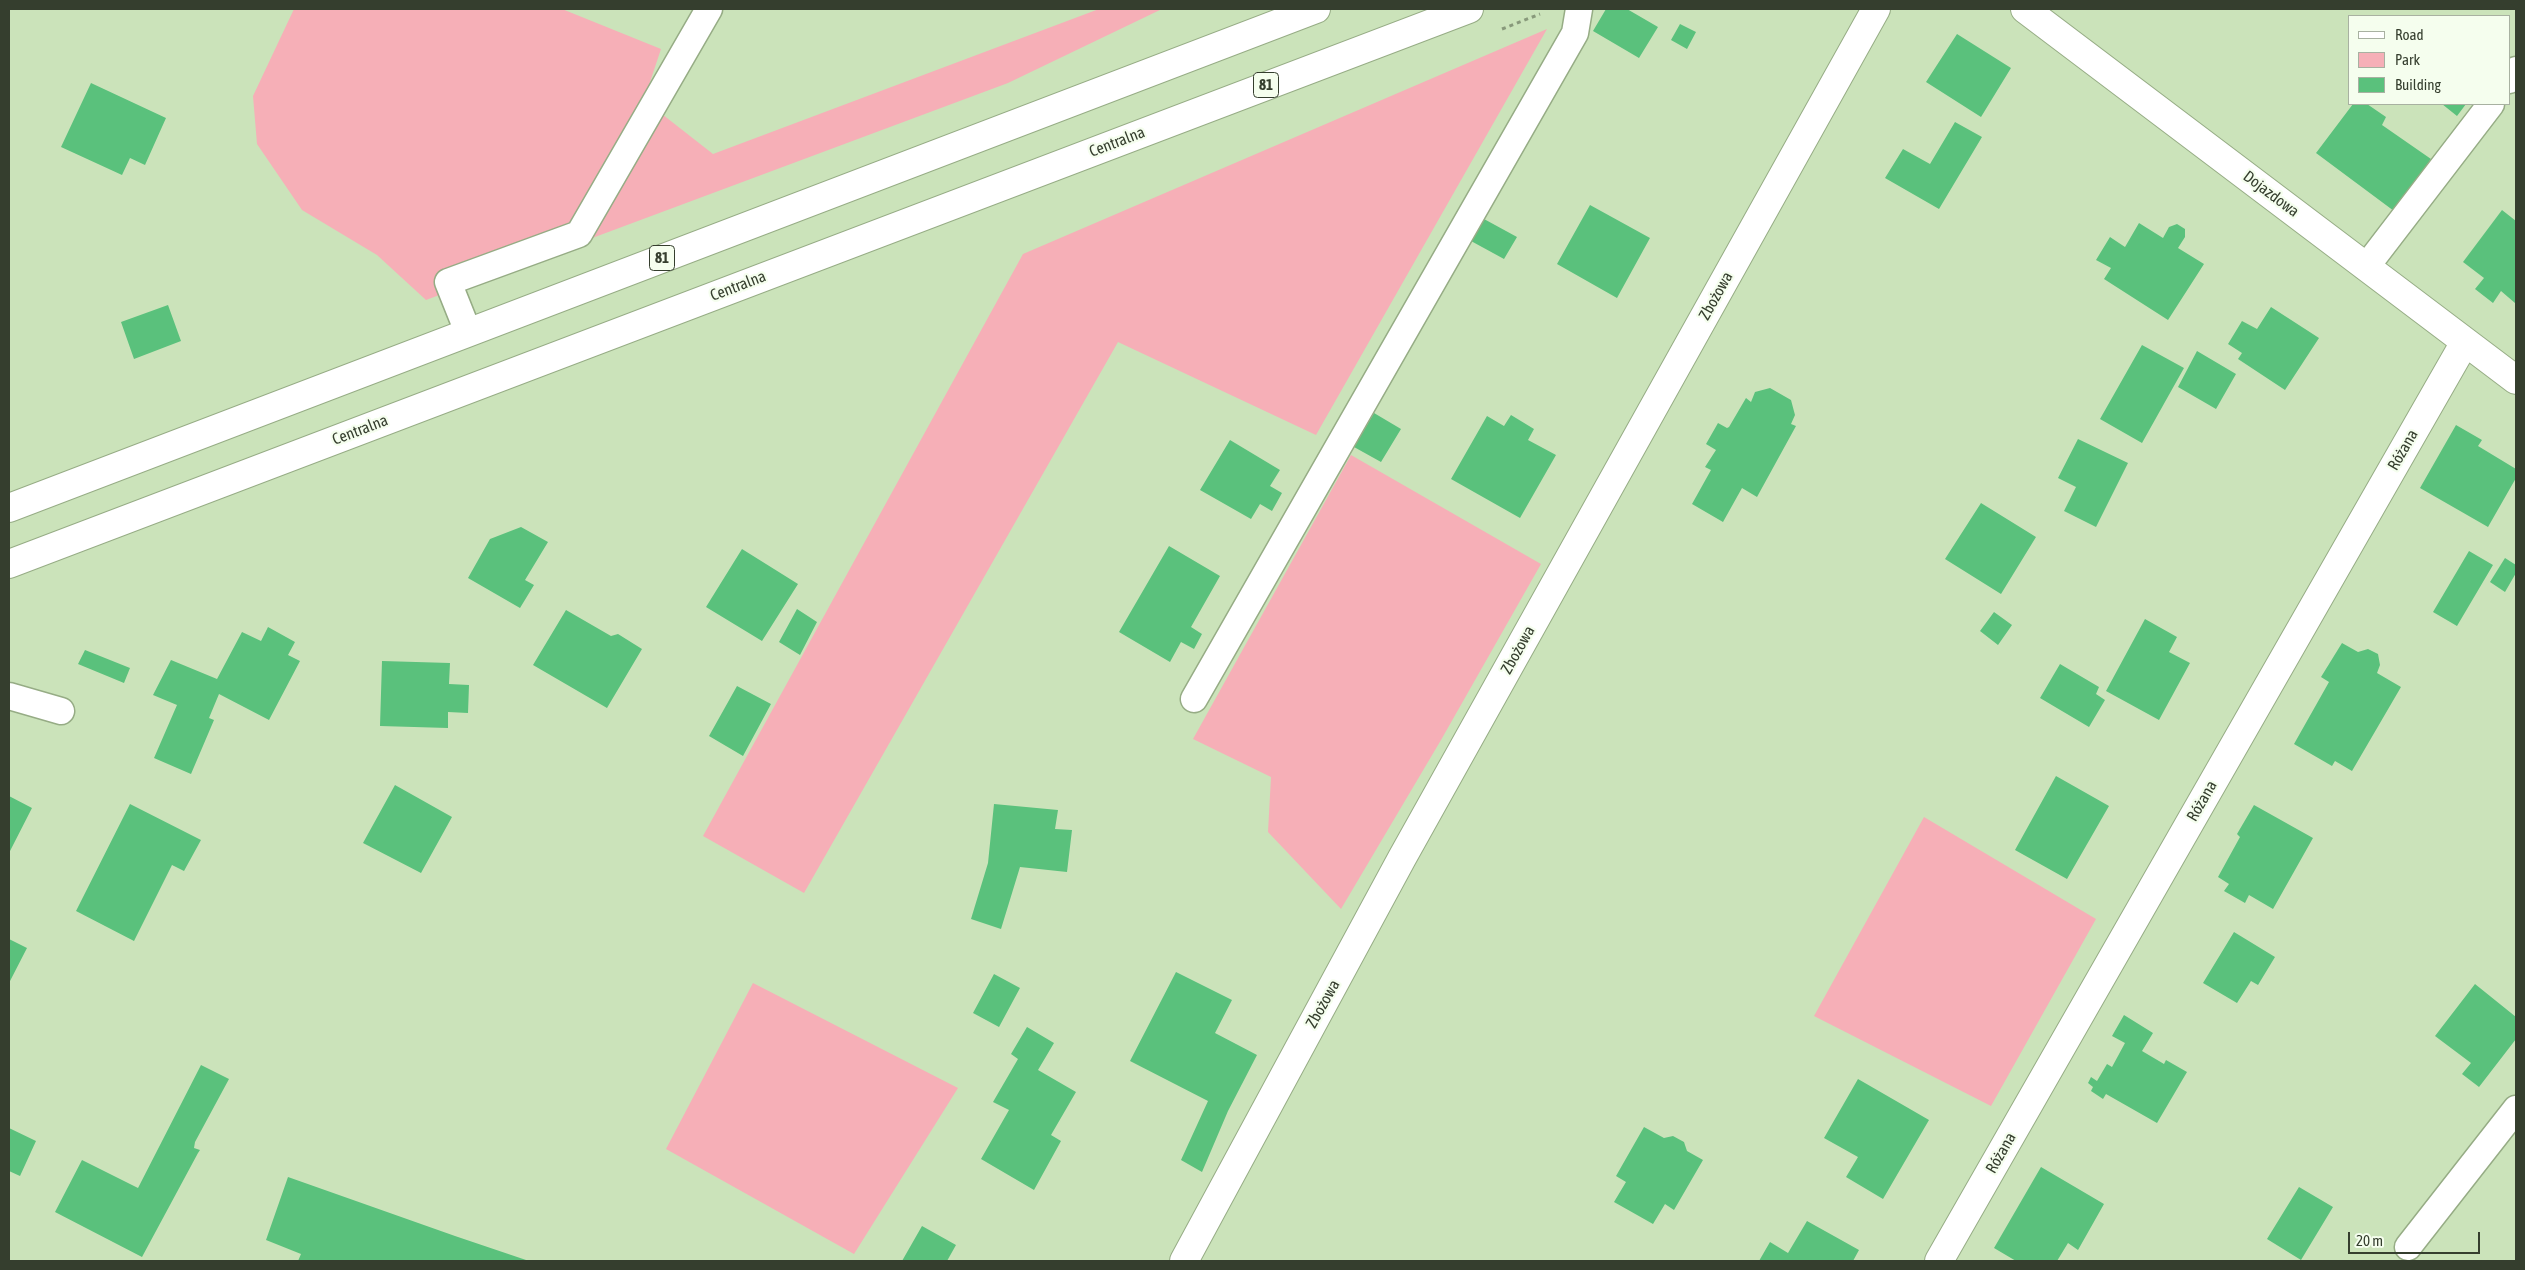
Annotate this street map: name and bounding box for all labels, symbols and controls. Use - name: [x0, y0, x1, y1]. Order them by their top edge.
- legend: [2348, 15, 2510, 105]
- text: Road: [2395, 26, 2424, 43]
- text: Park: [2395, 51, 2420, 68]
- road number: 81: [1254, 72, 1278, 98]
- text: Building: [2395, 76, 2441, 93]
- street label: Centralna: [1086, 123, 1148, 161]
- street label: Dojazdowa: [2239, 167, 2303, 221]
- road number: 81: [650, 246, 674, 270]
- street label: Centralna: [707, 267, 769, 305]
- street label: Zbożowa: [1695, 269, 1737, 323]
- street label: Centralna: [329, 411, 391, 449]
- street label: Różana: [2384, 426, 2422, 474]
- street label: Zbożowa: [1497, 623, 1539, 677]
- street label: Różana: [2183, 777, 2221, 825]
- street label: Zbożowa: [1302, 977, 1344, 1031]
- street label: Różana: [1982, 1129, 2020, 1177]
- scale bar: [2350, 1222, 2482, 1254]
- text: 20 m: [2356, 1232, 2383, 1249]

